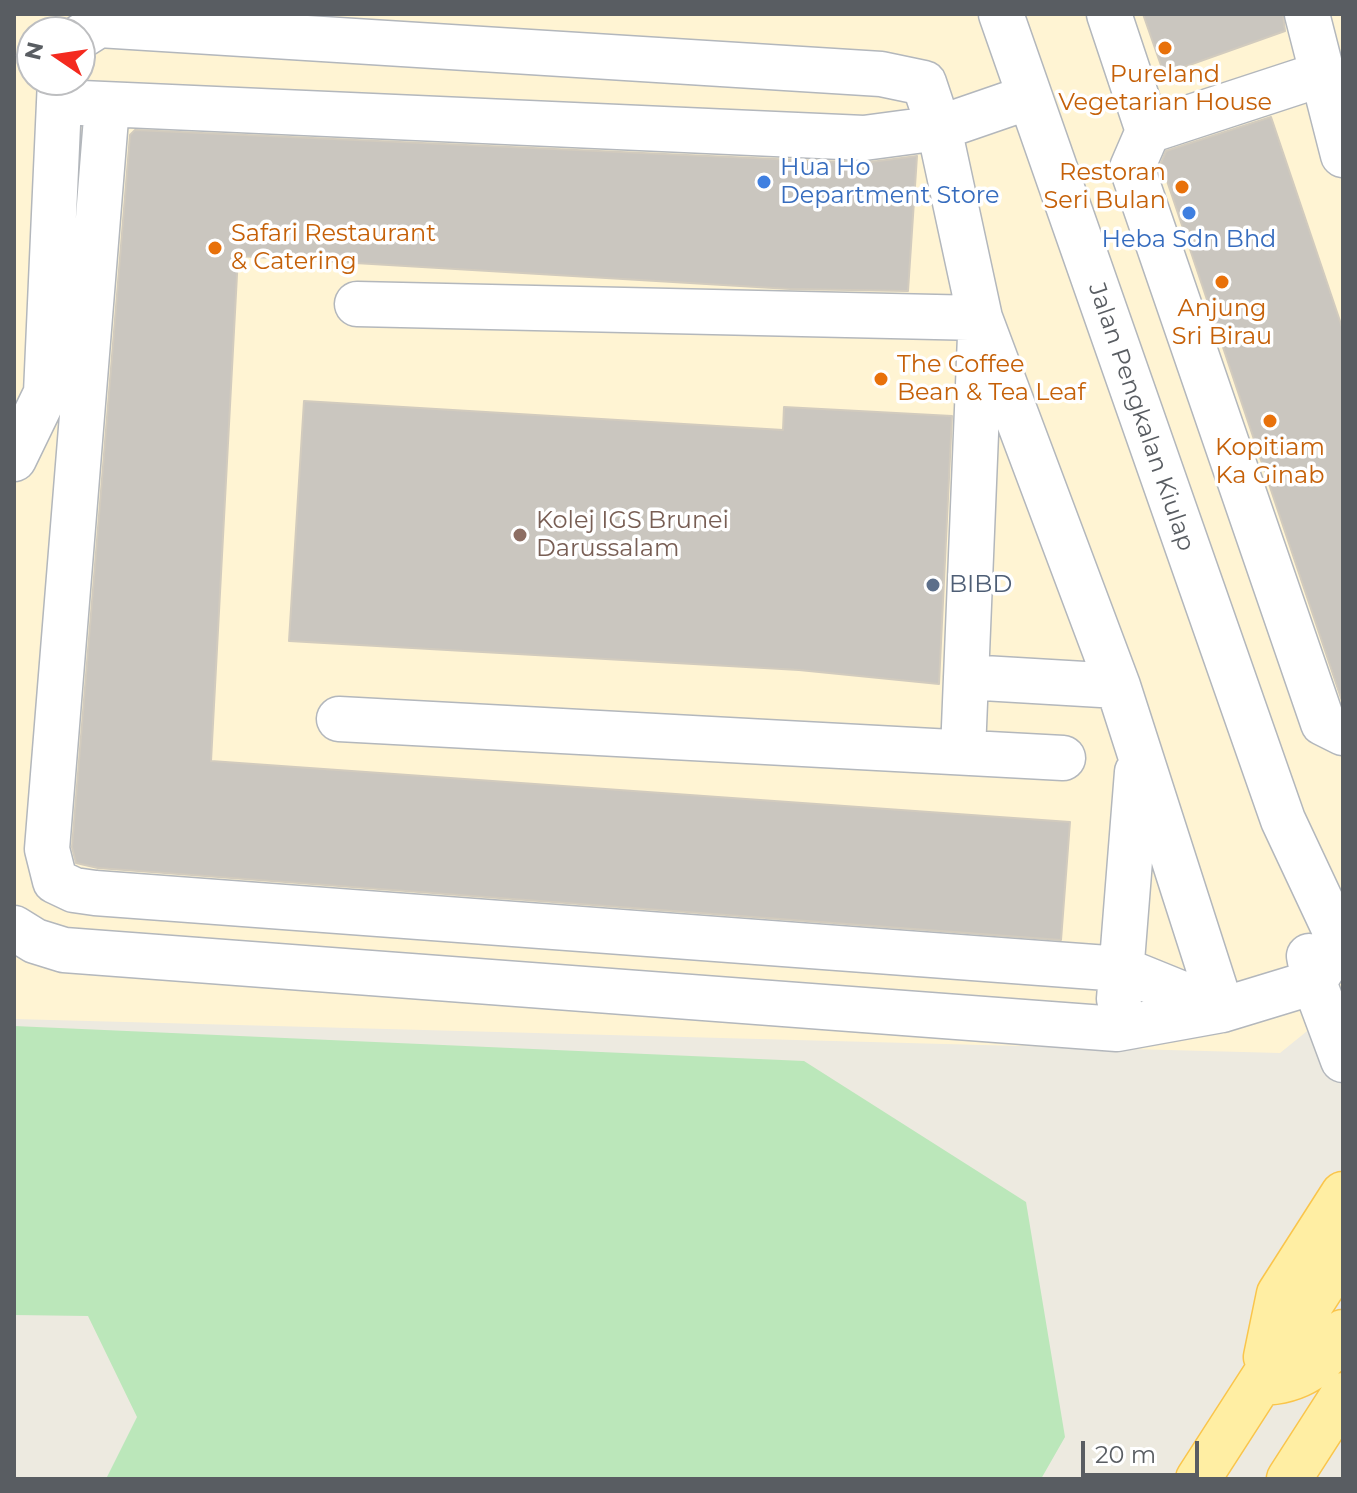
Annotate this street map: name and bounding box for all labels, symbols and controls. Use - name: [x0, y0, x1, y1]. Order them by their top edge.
- north arrow: [16, 16, 96, 96]
- text: N: [19, 39, 49, 63]
- marker: Pureland Vegetarian House: [1156, 39, 1174, 57]
- place label: Pureland Vegetarian House: [1058, 61, 1272, 117]
- place label: Hua Ho Department Store: [780, 154, 1000, 210]
- place label: Restoran Seri Bulan: [1043, 159, 1166, 215]
- marker: Hua Ho Department Store: [755, 173, 773, 191]
- marker: Restoran Seri Bulan: [1173, 178, 1191, 196]
- marker: Heba Sdn Bhd: [1180, 204, 1198, 222]
- place label: Safari Restaurant & Catering: [231, 220, 436, 276]
- place label: Heba Sdn Bhd: [1102, 226, 1276, 254]
- marker: Safari Restaurant & Catering: [206, 239, 224, 257]
- marker: Anjung Sri Birau: [1213, 273, 1231, 291]
- street label: Jalan Pengkalan Kiulap: [1082, 279, 1200, 555]
- place label: Anjung Sri Birau: [1172, 295, 1272, 351]
- place label: The Coffee Bean & Tea Leaf: [897, 351, 1086, 407]
- marker: The Coffee Bean & Tea Leaf: [872, 370, 890, 388]
- marker: Kopitiam Ka Ginab: [1261, 412, 1279, 430]
- place label: Kopitiam Ka Ginab: [1215, 434, 1325, 490]
- place label: Kolej IGS Brunei Darussalam: [536, 507, 729, 563]
- marker: Kolej IGS Brunei Darussalam: [511, 526, 529, 544]
- place label: BIBD: [949, 571, 1012, 599]
- marker: BIBD: [924, 576, 942, 594]
- scale bar: [1085, 1425, 1203, 1475]
- text: 20 m: [1095, 1440, 1156, 1469]

